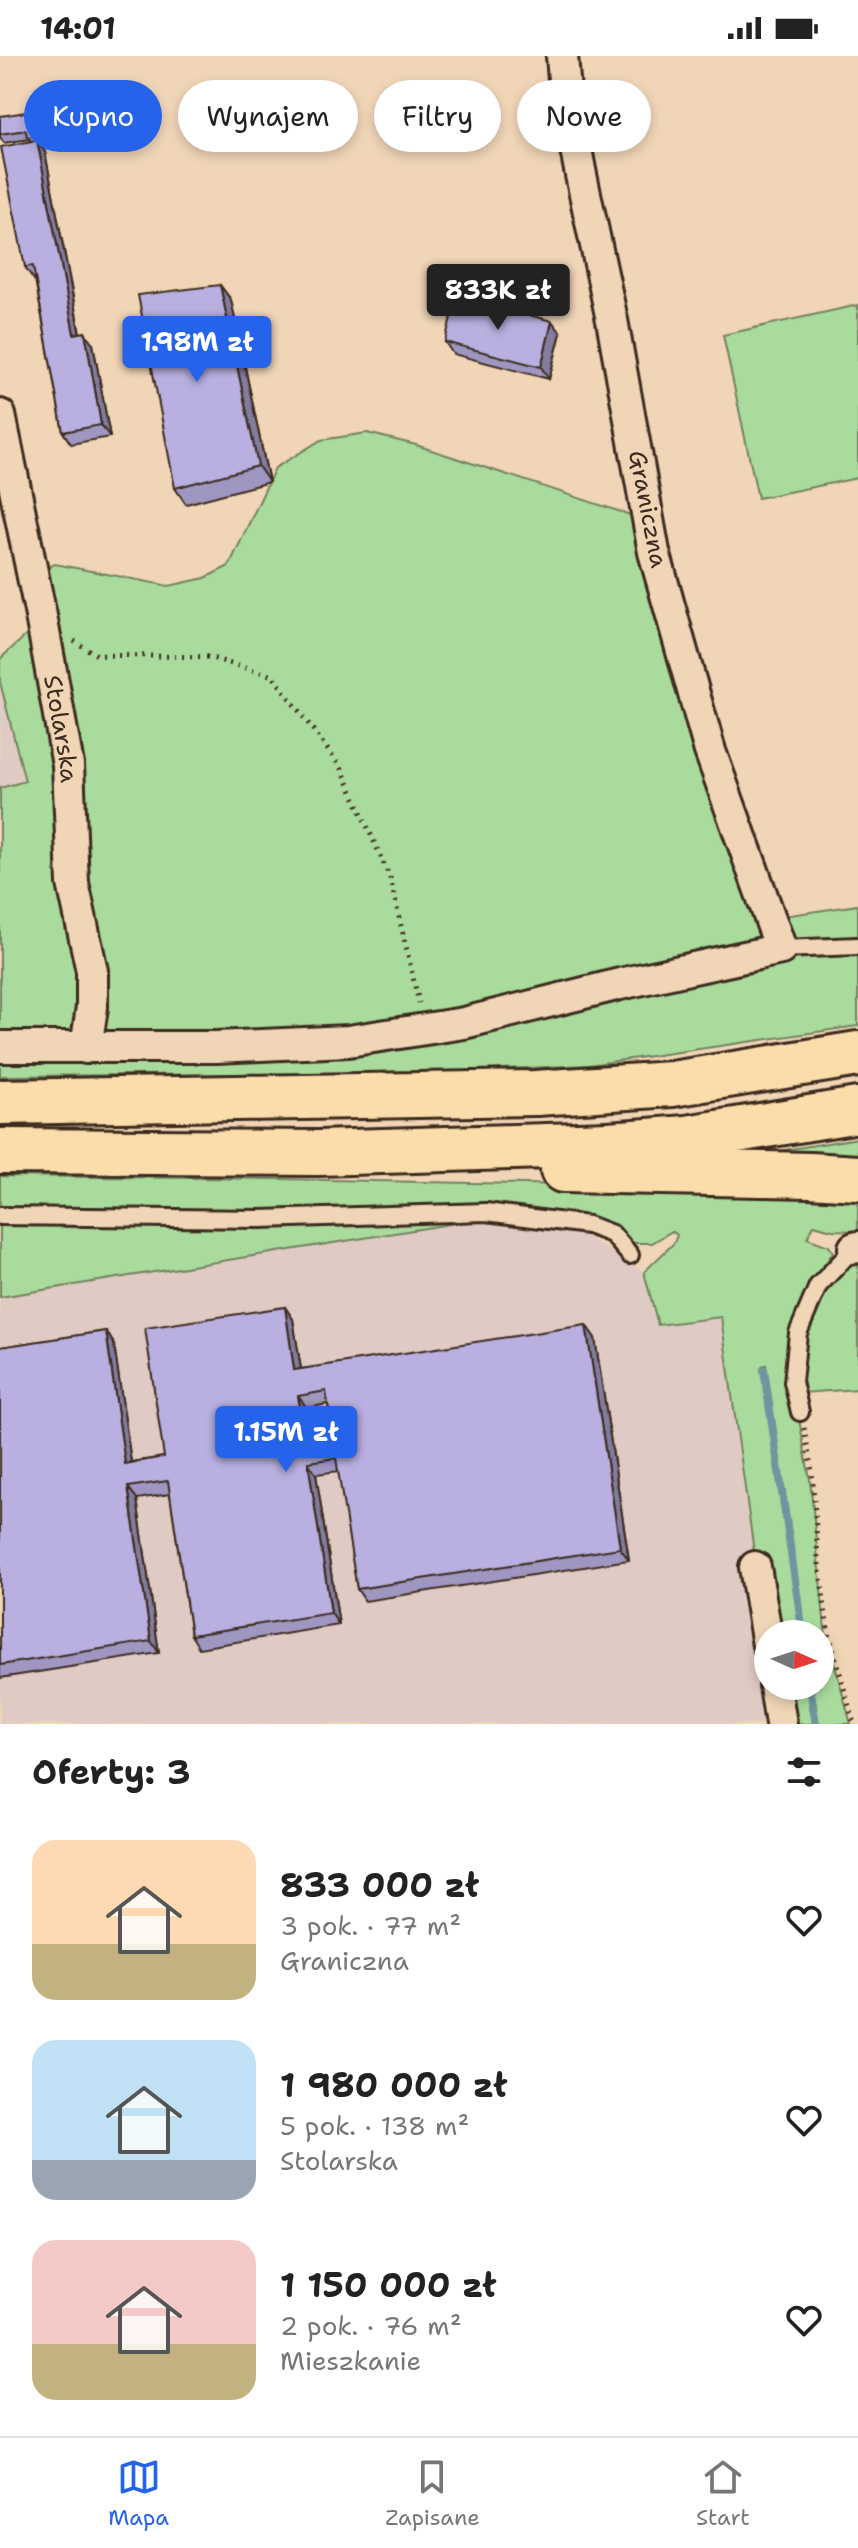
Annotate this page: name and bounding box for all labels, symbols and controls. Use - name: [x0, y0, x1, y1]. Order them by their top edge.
- text: 14:01: [40, 8, 116, 49]
- chip: Kupno: [24, 80, 162, 152]
- chip: Wynajem: [178, 80, 358, 152]
- chip: Filtry: [374, 80, 501, 152]
- chip: Nowe: [517, 80, 651, 152]
- pin: 833K zł: [424, 264, 572, 332]
- text: 833K zł: [445, 272, 551, 307]
- pin: 1.98M zł: [114, 316, 280, 384]
- text: 1.98M zł: [140, 324, 254, 359]
- street label: Graniczna: [621, 448, 675, 570]
- street label: Stolarska: [36, 673, 85, 784]
- pin: 1.15M zł: [203, 1406, 369, 1474]
- text: 1.15M zł: [233, 1414, 339, 1449]
- north arrow: [754, 1620, 834, 1700]
- map controls: [754, 1620, 834, 1700]
- text: Oferty: 3: [32, 1749, 191, 1795]
- icon: filters: [782, 1750, 826, 1794]
- text: 833 000 zł: [280, 1862, 479, 1908]
- icon: home: [96, 1872, 192, 1968]
- icon: heart: [782, 1898, 826, 1942]
- text: 3 pok. · 77 m²: [280, 1908, 461, 1943]
- text: Graniczna: [280, 1943, 409, 1978]
- text: 1 980 000 zł: [280, 2062, 507, 2108]
- icon: home: [96, 2072, 192, 2168]
- icon: heart: [782, 2098, 826, 2142]
- text: 5 pok. · 138 m²: [280, 2108, 469, 2143]
- text: Stolarska: [280, 2143, 398, 2178]
- text: 1 150 000 zł: [280, 2262, 496, 2308]
- icon: home: [96, 2272, 192, 2368]
- icon: heart: [782, 2298, 826, 2342]
- text: 2 pok. · 76 m²: [280, 2308, 462, 2343]
- text: Mieszkanie: [280, 2343, 421, 2378]
- tab: Mapa: [108, 2455, 169, 2532]
- tab: Zapisane: [385, 2455, 480, 2532]
- tab: Start: [696, 2455, 750, 2532]

